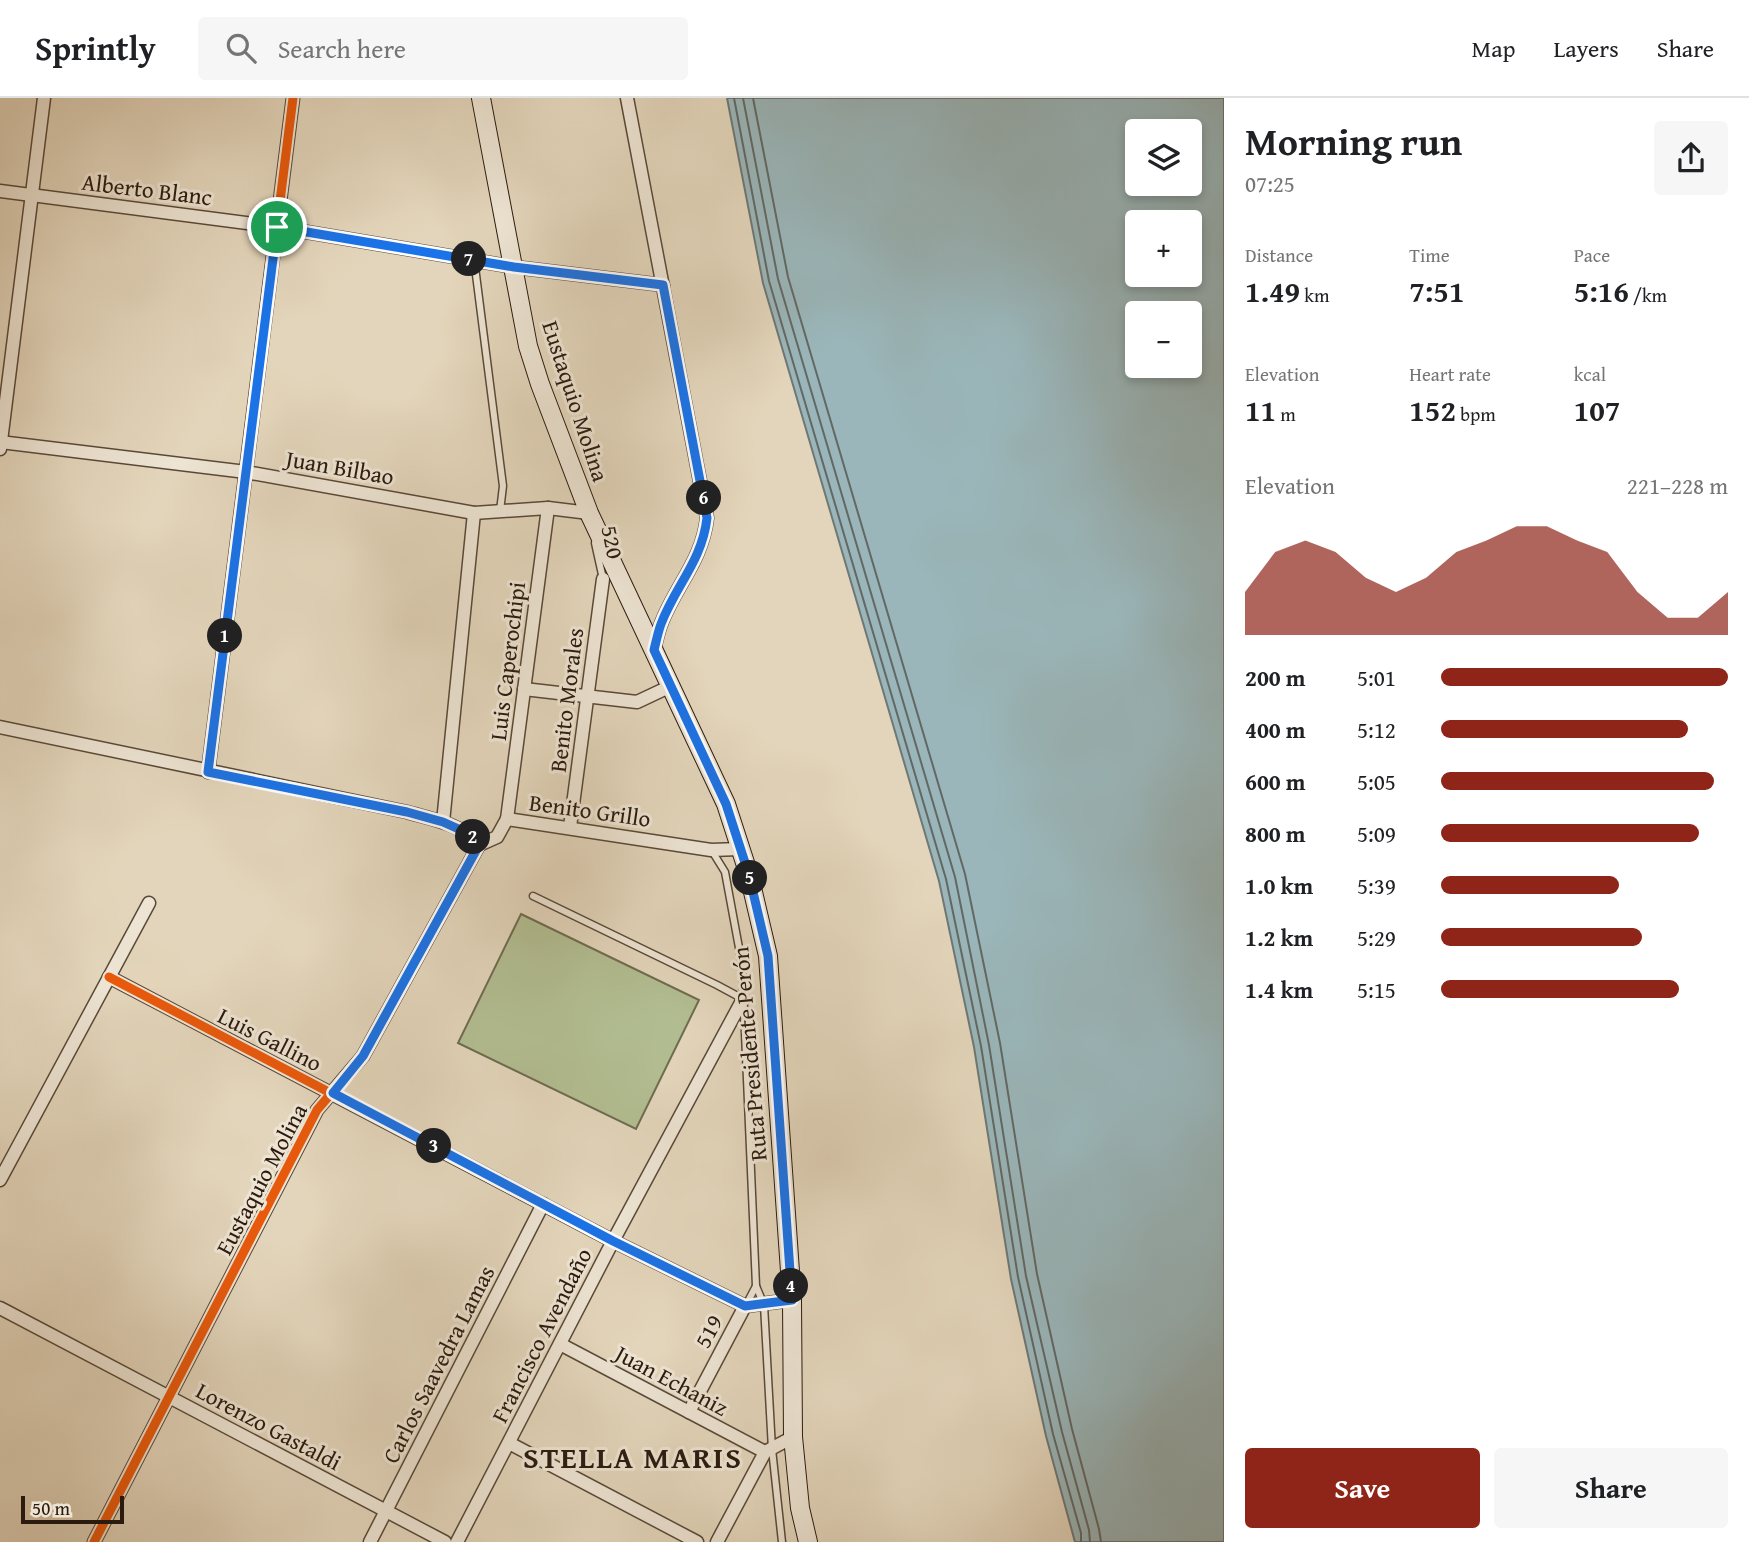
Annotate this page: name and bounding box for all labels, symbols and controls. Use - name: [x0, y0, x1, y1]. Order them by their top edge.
- search box: [198, 17, 688, 80]
- text: Sprintly: [35, 24, 156, 72]
- icon: search: [222, 29, 260, 67]
- text: Search here: [278, 29, 406, 68]
- text: Map: [1472, 31, 1515, 66]
- text: Layers: [1553, 31, 1619, 66]
- text: Share: [1657, 31, 1714, 66]
- text: Morning run: [1245, 113, 1462, 169]
- map controls: [1125, 119, 1202, 378]
- button: layers: [1125, 119, 1202, 196]
- button: share: [1654, 121, 1728, 195]
- street label: Alberto Blanc: [80, 165, 214, 213]
- text: 07:25: [1245, 167, 1295, 200]
- pin: [247, 197, 307, 257]
- icon: arrive: [258, 208, 296, 246]
- button: +: [1125, 210, 1202, 287]
- text: Distance: [1245, 241, 1313, 269]
- text: Time: [1409, 241, 1450, 269]
- text: Pace: [1574, 241, 1610, 269]
- pin: 7: [452, 242, 486, 276]
- text: 7: [464, 244, 473, 272]
- text: 1.49: [1245, 269, 1300, 313]
- text: 7:51: [1409, 269, 1464, 313]
- text: 5:16: [1574, 269, 1629, 313]
- text: km: [1300, 281, 1329, 309]
- text: /km: [1629, 281, 1667, 309]
- button: −: [1125, 301, 1202, 378]
- street label: Eustaquio Molina: [534, 316, 618, 486]
- text: Elevation: [1245, 360, 1319, 388]
- text: Heart rate: [1409, 360, 1491, 388]
- text: kcal: [1574, 360, 1606, 388]
- text: 11: [1245, 388, 1276, 432]
- text: 152: [1409, 388, 1456, 432]
- text: 107: [1574, 388, 1620, 432]
- text: m: [1276, 400, 1296, 428]
- text: bpm: [1456, 400, 1496, 428]
- street label: Juan Bilbao: [281, 441, 397, 493]
- text: Elevation: [1245, 469, 1335, 502]
- text: 221–228 m: [1627, 469, 1728, 502]
- pin: 6: [686, 480, 722, 516]
- text: 6: [699, 483, 708, 511]
- street label: 520: [593, 522, 633, 562]
- street label: Luis Caperochipi: [481, 580, 533, 742]
- pin: 1: [208, 618, 243, 654]
- text: 1: [220, 621, 229, 649]
- street label: Benito Morales: [541, 626, 591, 774]
- text: 200 m: [1245, 661, 1306, 694]
- text: 5:01: [1357, 661, 1396, 694]
- text: 400 m: [1245, 713, 1306, 746]
- text: 5:12: [1357, 713, 1396, 746]
- text: 600 m: [1245, 765, 1306, 798]
- text: 5:05: [1357, 765, 1396, 798]
- street label: Benito Grillo: [527, 785, 653, 835]
- text: 800 m: [1245, 817, 1306, 850]
- text: 5:09: [1357, 817, 1396, 850]
- pin: 2: [456, 820, 490, 854]
- text: 2: [468, 822, 477, 850]
- pin: 5: [732, 860, 768, 896]
- text: 5: [745, 863, 754, 891]
- text: 1.0 km: [1245, 869, 1313, 902]
- text: 5:39: [1357, 869, 1396, 902]
- text: 1.2 km: [1245, 921, 1313, 954]
- text: 5:29: [1357, 921, 1396, 954]
- street label: Ruta Presidente Perón: [723, 945, 775, 1162]
- text: 1.4 km: [1245, 973, 1313, 1006]
- text: 5:15: [1357, 973, 1396, 1006]
- street label: Luis Gallino: [212, 999, 328, 1079]
- street label: Eustaquio Molina: [207, 1097, 315, 1261]
- pin: 3: [416, 1128, 452, 1164]
- text: 3: [429, 1131, 438, 1159]
- street label: Francisco Avendaño: [483, 1242, 599, 1428]
- street label: Carlos Saavedra Lamas: [374, 1259, 502, 1469]
- pin: 4: [774, 1268, 808, 1304]
- text: 4: [786, 1271, 795, 1299]
- street label: 519: [686, 1309, 730, 1353]
- street label: Juan Echaniz: [607, 1335, 734, 1423]
- street label: Lorenzo Gastaldi: [190, 1374, 348, 1478]
- district label: STELLA MARIS: [523, 1435, 743, 1479]
- button: Save: [1245, 1448, 1480, 1528]
- button: Share: [1494, 1448, 1728, 1528]
- scale bar: [21, 1493, 124, 1525]
- text: 50 m: [32, 1494, 70, 1522]

